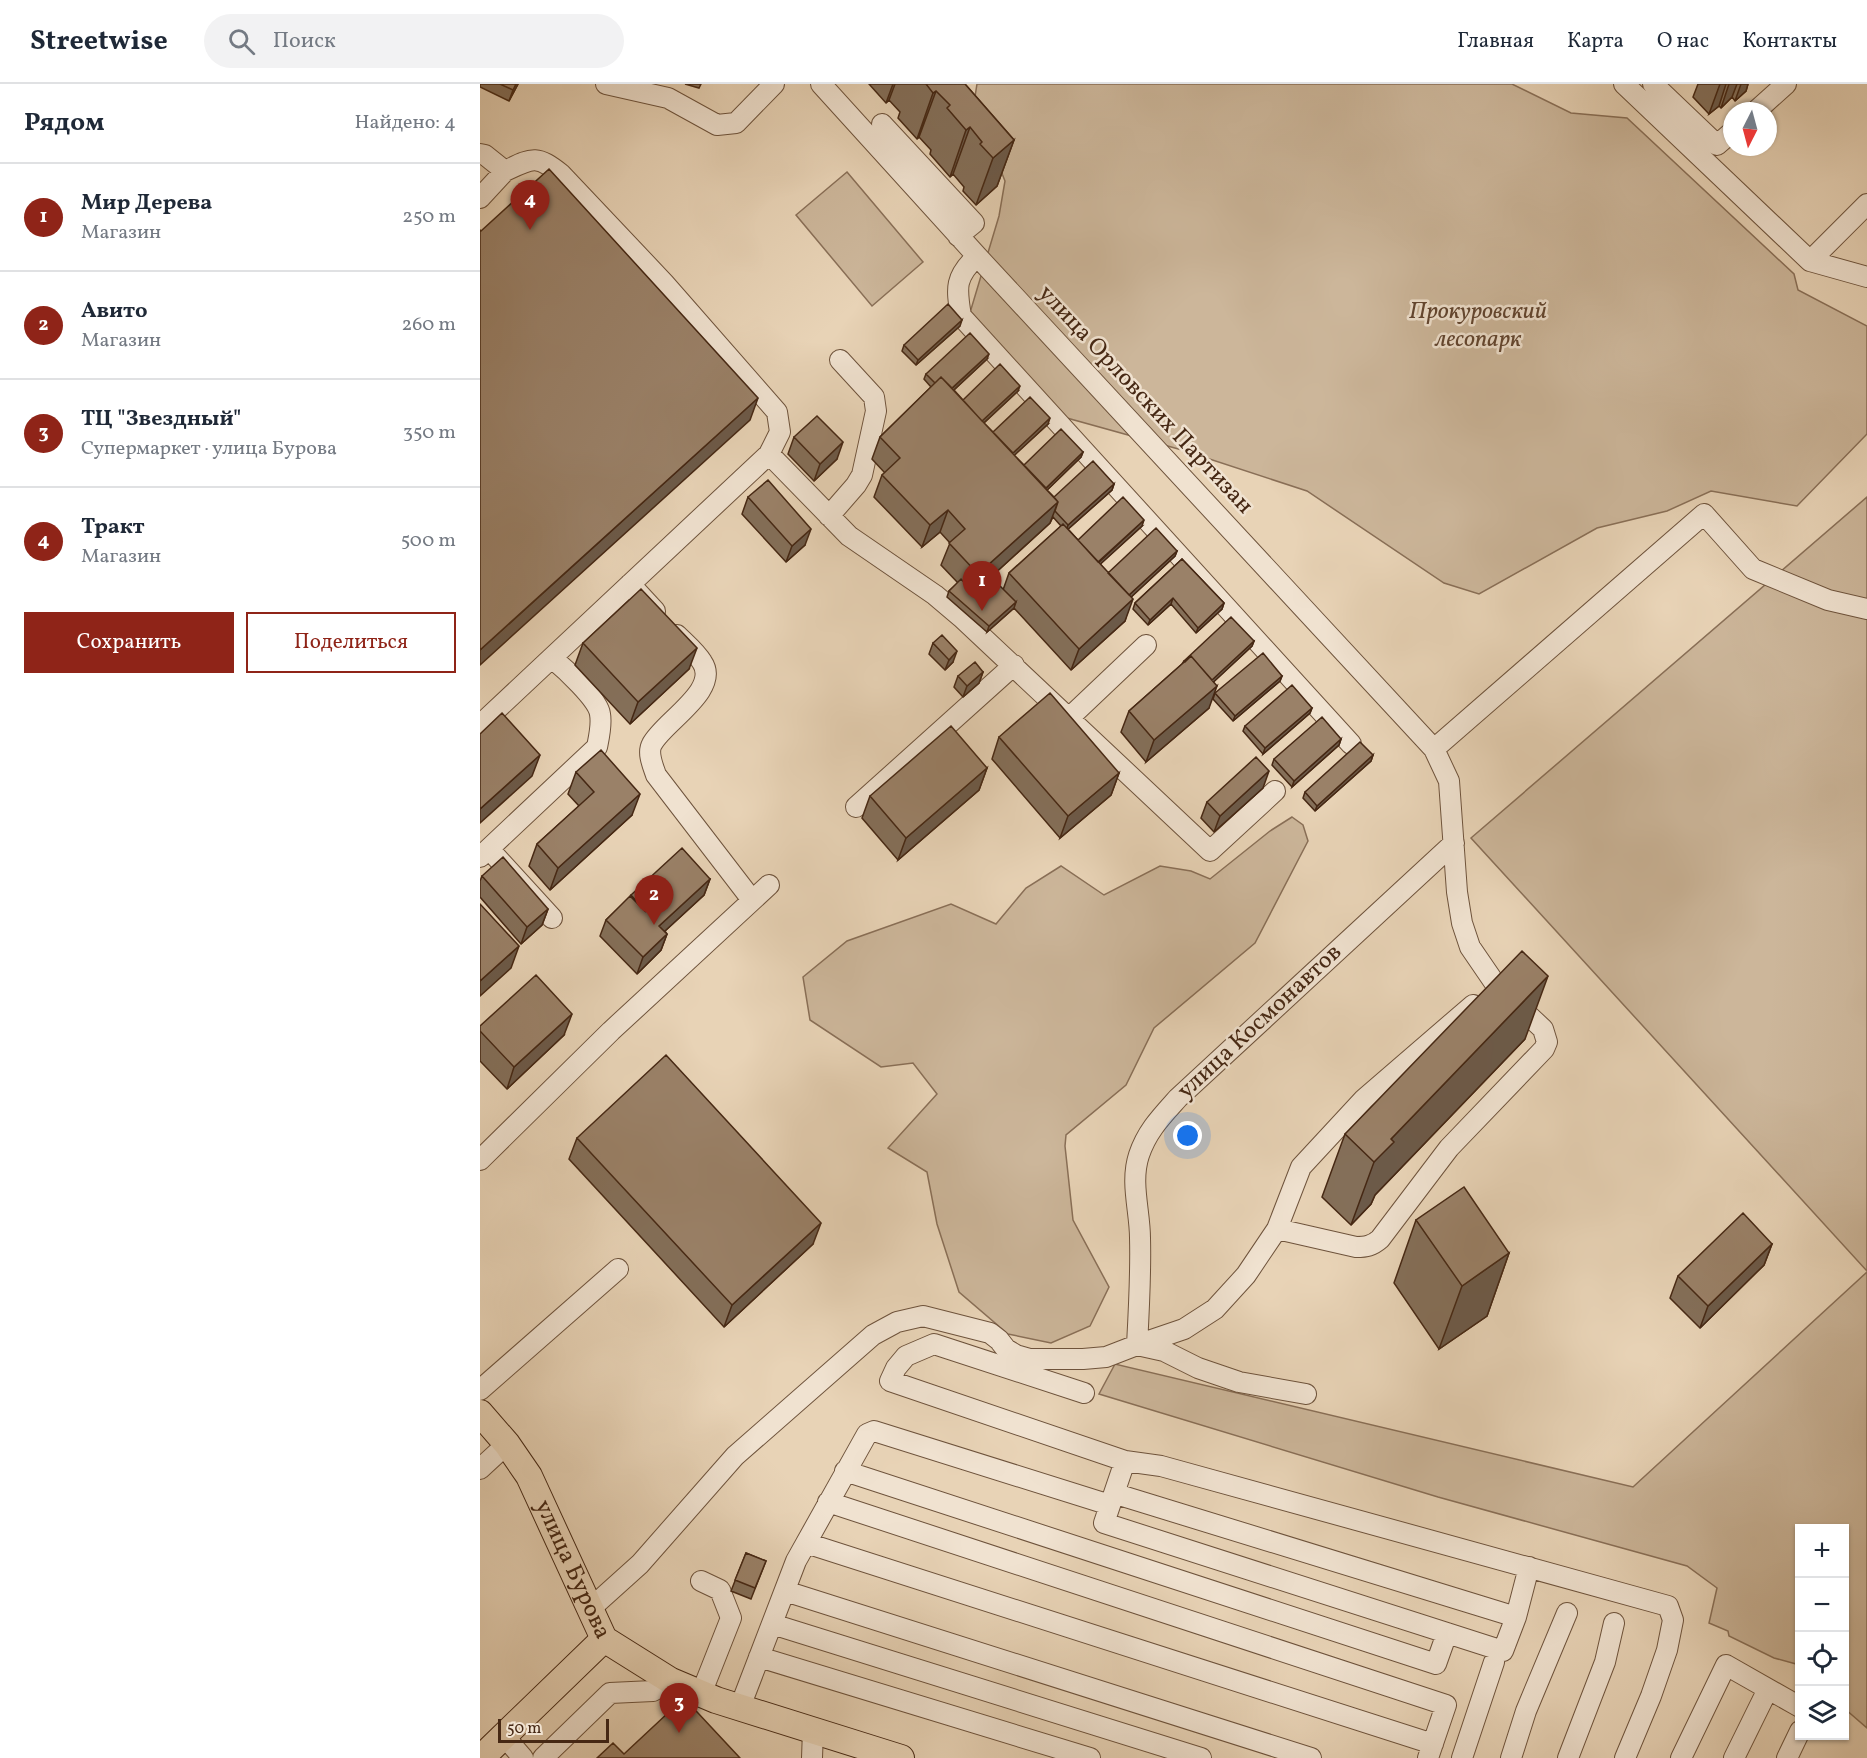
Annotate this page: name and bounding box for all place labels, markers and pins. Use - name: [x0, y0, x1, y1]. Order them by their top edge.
- pin: 4: [511, 180, 550, 230]
- pin: 1: [962, 562, 1002, 611]
- pin: 2: [634, 876, 674, 925]
- pin: 3: [660, 1684, 698, 1733]

